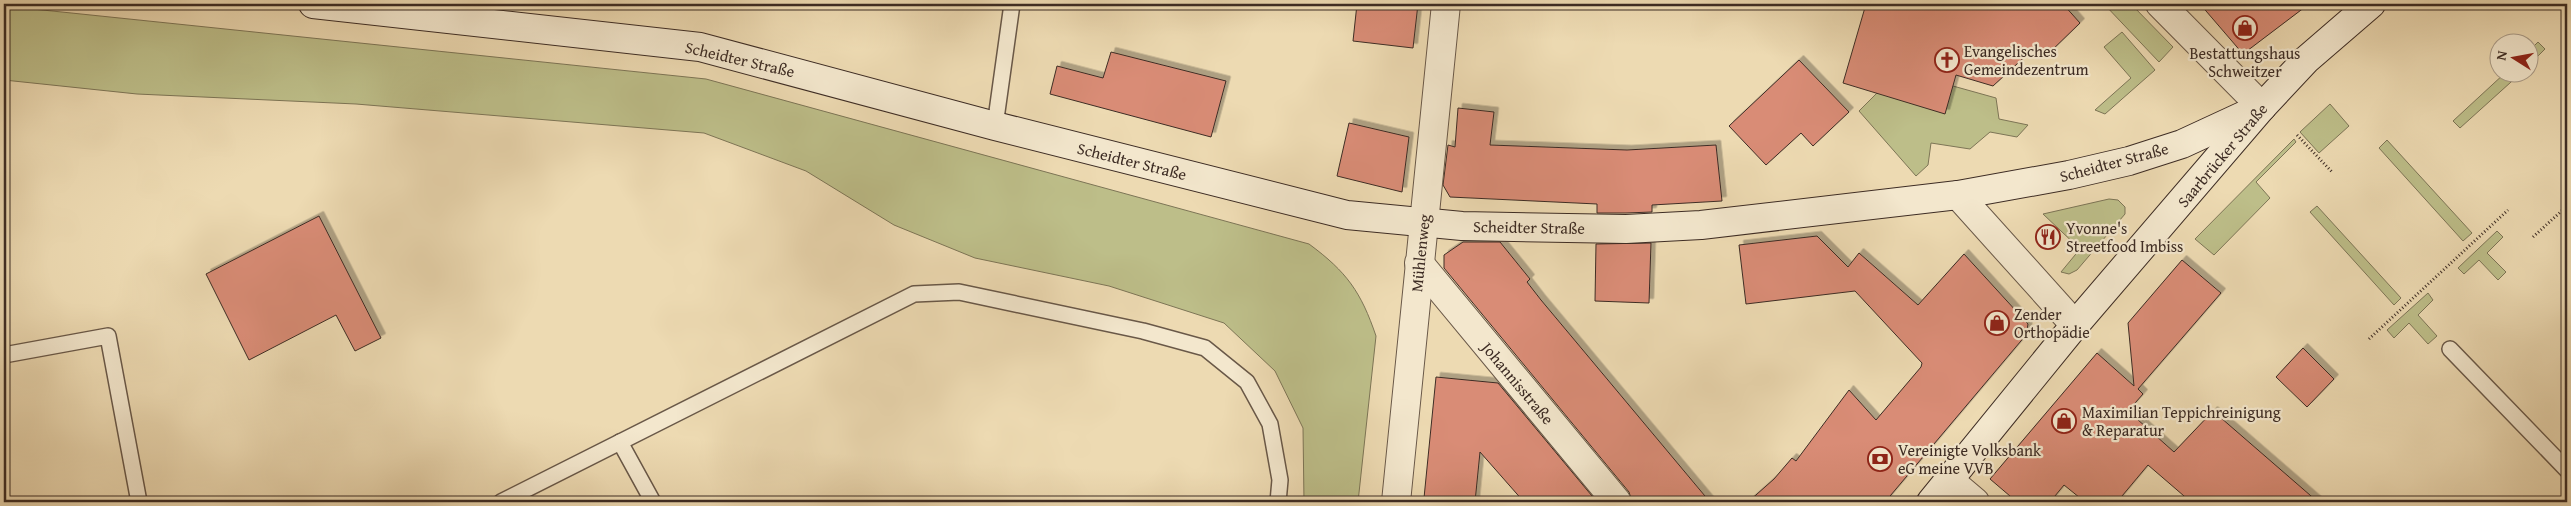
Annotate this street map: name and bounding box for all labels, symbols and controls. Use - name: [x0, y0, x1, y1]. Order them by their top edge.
- shop icon: Bestattungshaus Schweitzer: [2232, 15, 2258, 41]
- north arrow: [2488, 32, 2538, 82]
- street label: Scheidter Straße: [683, 35, 797, 83]
- place label: Evangelisches Gemeindezentrum: [1964, 39, 2089, 81]
- place label: Bestattungshaus Schweitzer: [2190, 41, 2300, 83]
- church icon: Evangelisches Gemeindezentrum: [1934, 47, 1960, 73]
- text: N: [2491, 48, 2512, 62]
- street label: Saarbrücker Straße: [2171, 98, 2273, 212]
- street label: Scheidter Straße: [1075, 136, 1189, 186]
- street label: Scheidter Straße: [2057, 136, 2171, 188]
- street label: Mühlenweg: [1404, 213, 1436, 293]
- street label: Scheidter Straße: [1473, 214, 1585, 240]
- place label: Yvonne's Streetfood Imbiss: [2066, 216, 2183, 258]
- restaurant icon: Yvonne's Streetfood Imbiss: [2035, 224, 2061, 250]
- place label: Zender Orthopädie: [2014, 302, 2090, 344]
- shop icon: Zender Orthopädie: [1984, 310, 2010, 336]
- street label: Johannisstraße: [1475, 335, 1560, 430]
- place label: Maximilian Teppichreinigung & Reparatur: [2082, 400, 2281, 442]
- shop icon: Maximilian Teppichreinigung & Reparatur: [2051, 408, 2077, 434]
- place label: Vereinigte Volksbank eG meine VVB: [1898, 438, 2042, 480]
- bank icon: Vereinigte Volksbank eG meine VVB: [1867, 446, 1893, 472]

